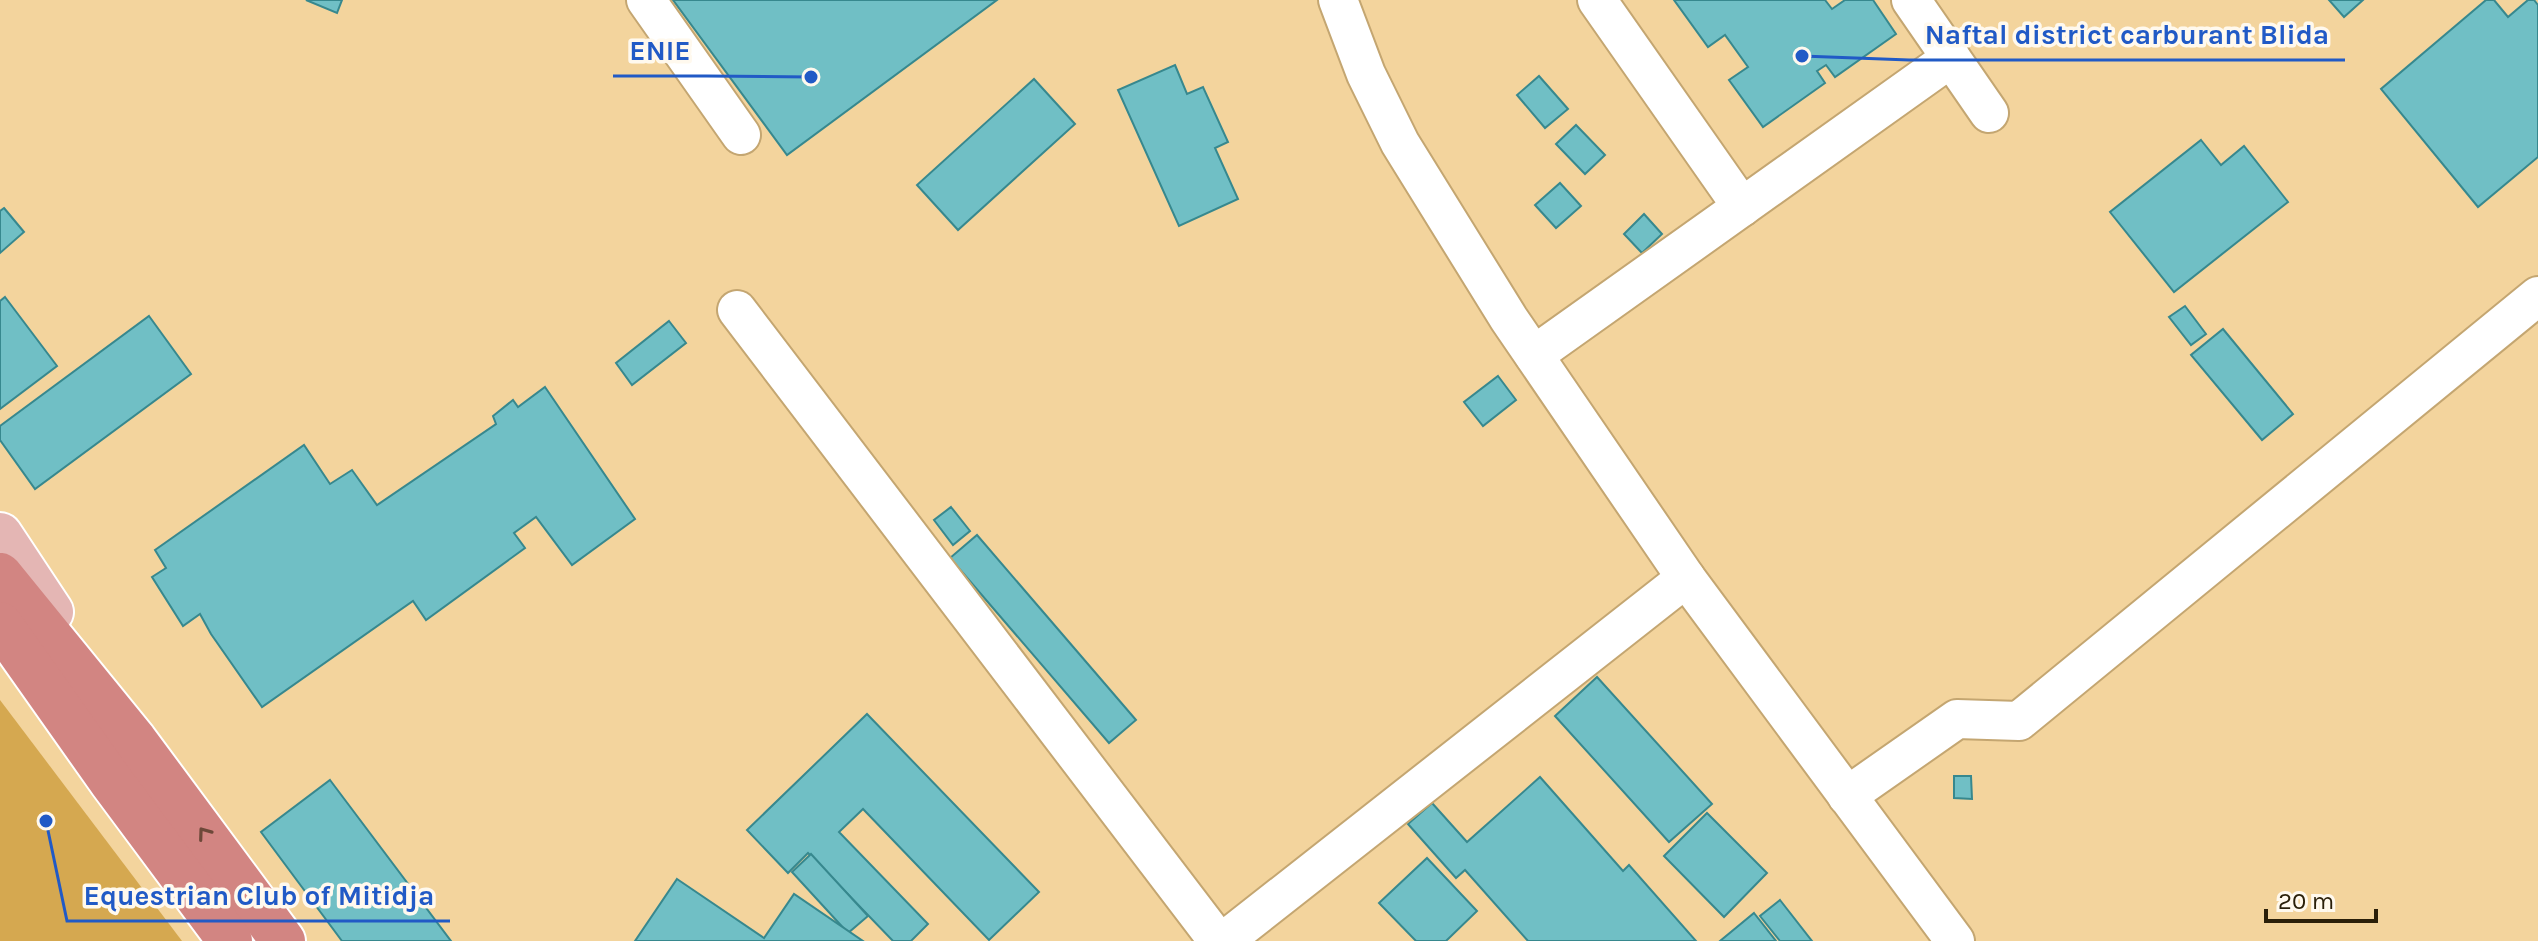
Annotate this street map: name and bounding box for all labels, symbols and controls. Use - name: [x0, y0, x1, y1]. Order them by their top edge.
- callout: Naftal district carburant Blida: [1909, 8, 2345, 60]
- text: Naftal district carburant Blida: [1925, 18, 2329, 51]
- callout: ENIE: [613, 24, 707, 76]
- text: ENIE: [629, 34, 691, 67]
- one-way arrow: [199, 828, 213, 842]
- callout: Equestrian Club of Mitidja: [67, 869, 450, 921]
- scale bar: [2266, 873, 2376, 923]
- text: Equestrian Club of Mitidja: [84, 879, 434, 912]
- text: 20 m: [2278, 887, 2334, 915]

